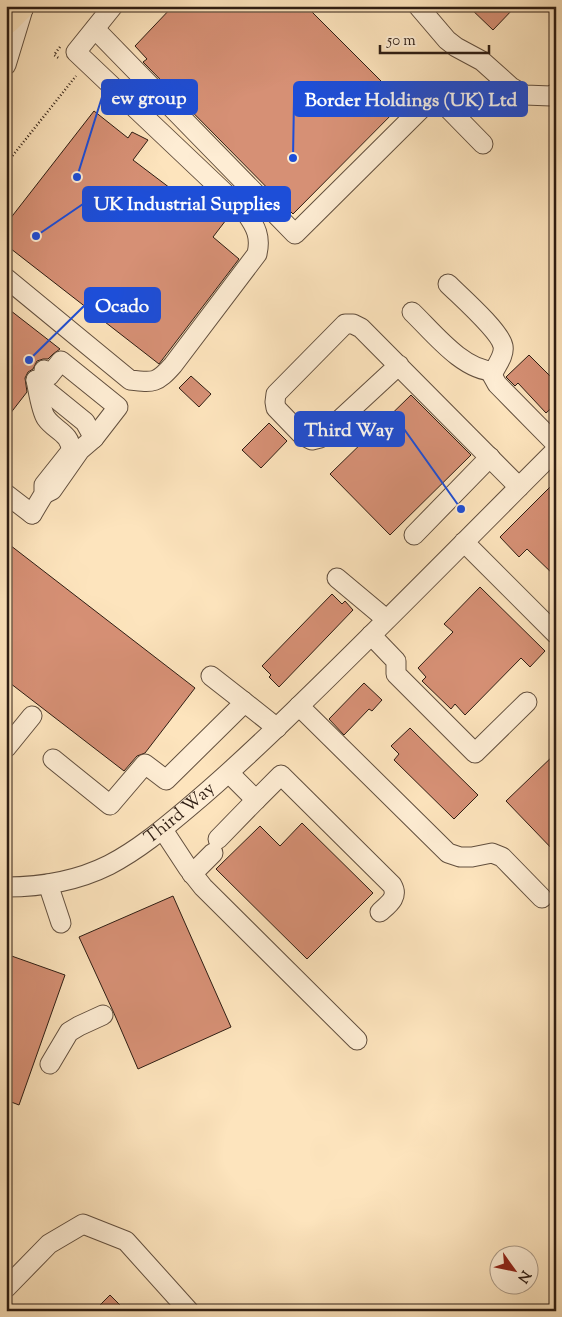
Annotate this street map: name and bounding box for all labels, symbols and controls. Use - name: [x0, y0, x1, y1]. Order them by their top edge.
- scale bar: [380, 22, 488, 54]
- text: 50 m: [386, 31, 416, 52]
- callout: ew group: [102, 80, 197, 114]
- callout: Border Holdings (UK) Ltd: [294, 82, 527, 116]
- text: ew group: [111, 86, 187, 113]
- text: Border Holdings (UK) Ltd: [305, 88, 517, 115]
- callout: UK Industrial Supplies: [83, 187, 290, 221]
- text: UK Industrial Supplies: [94, 192, 281, 219]
- callout: Ocado: [85, 288, 160, 322]
- text: Ocado: [95, 294, 150, 321]
- callout: Third Way: [295, 412, 404, 446]
- text: Third Way: [304, 418, 394, 445]
- street label: Third Way: [139, 777, 221, 851]
- north arrow: [490, 1244, 540, 1294]
- text: N: [512, 1266, 535, 1286]

